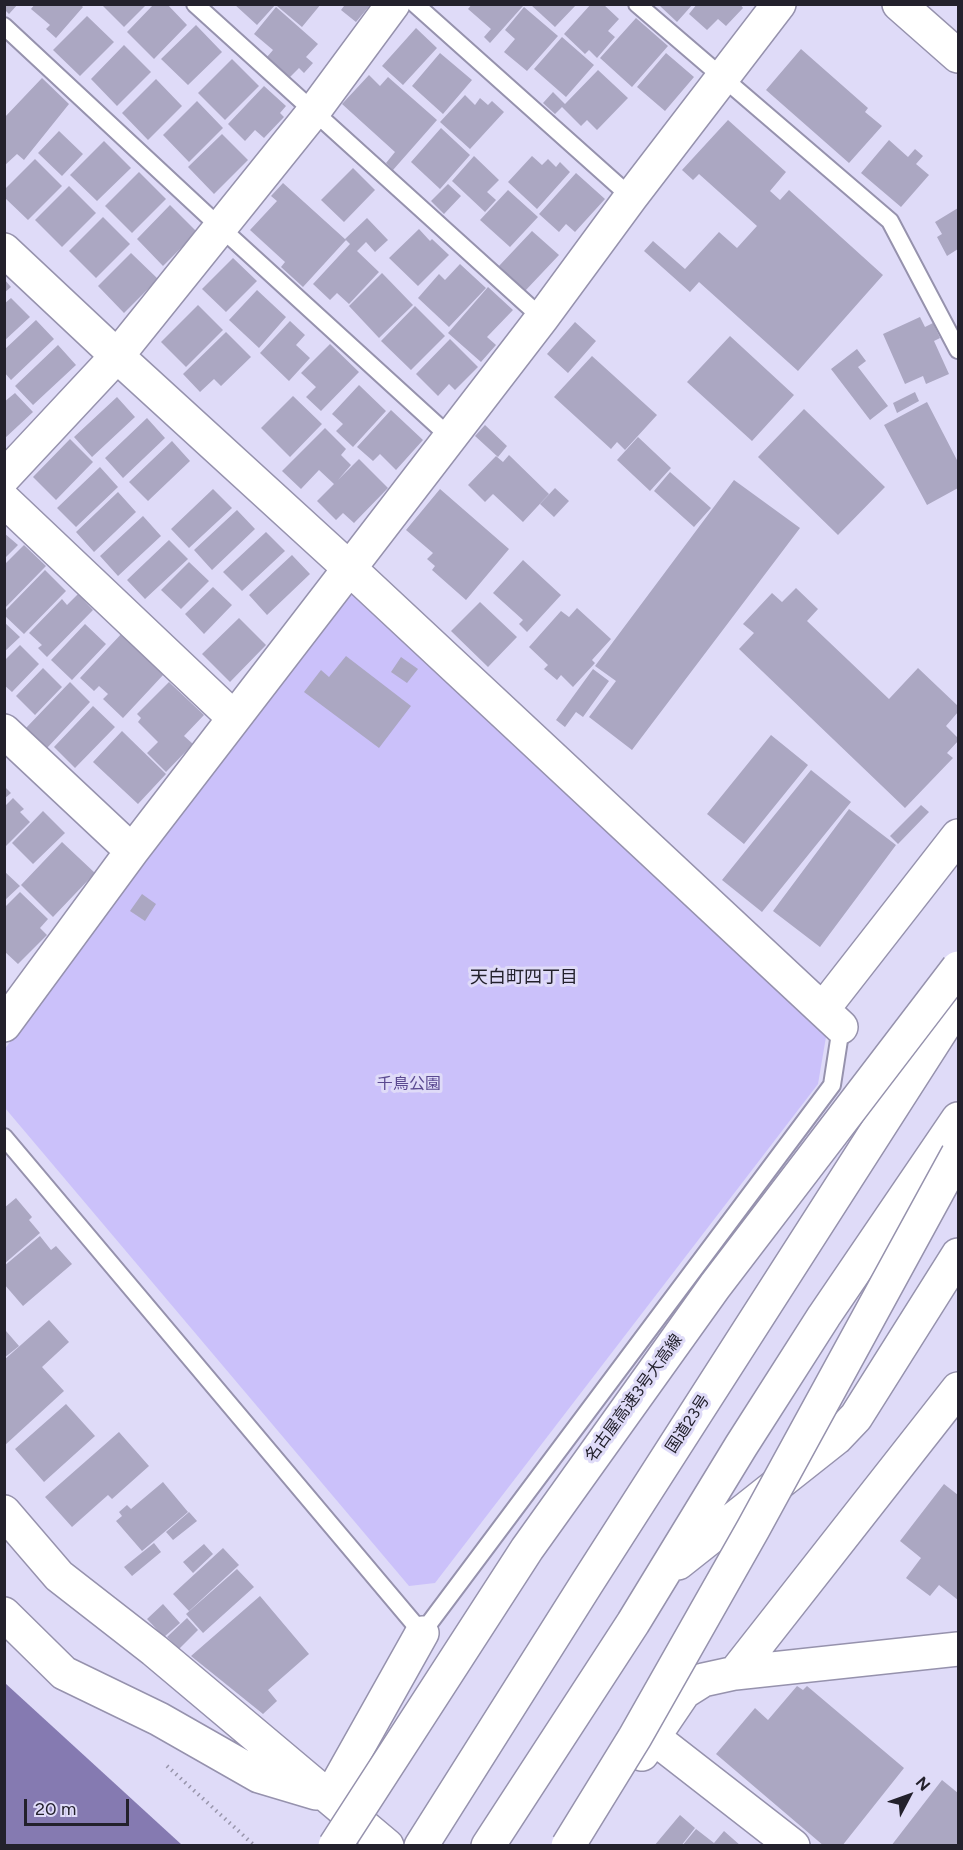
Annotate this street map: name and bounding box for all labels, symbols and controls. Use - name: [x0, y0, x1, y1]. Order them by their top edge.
- district label: 天白町四丁目: [470, 967, 578, 989]
- park label: 千鳥公園: [377, 1074, 441, 1094]
- street label: 名古屋高速3号大高線: [581, 1331, 687, 1465]
- street label: 国道23号: [662, 1391, 714, 1457]
- north arrow: [879, 1766, 939, 1826]
- text: N: [912, 1773, 934, 1795]
- scale bar: [27, 1787, 132, 1825]
- text: 20 m: [35, 1798, 76, 1820]

